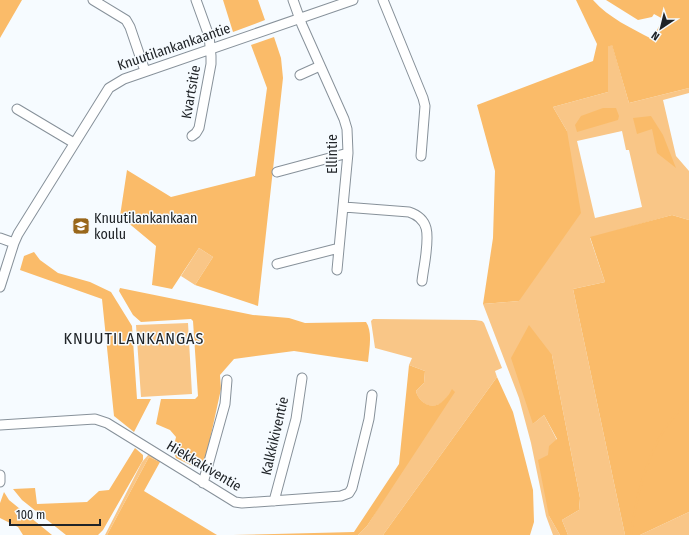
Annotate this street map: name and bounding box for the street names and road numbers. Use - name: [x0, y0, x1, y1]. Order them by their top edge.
- street label: Knuutilankankaantie: [115, 20, 233, 74]
- street label: Kvartsitie: [178, 64, 204, 120]
- street label: Ellintie: [324, 134, 341, 174]
- street label: Kalkkikiventie: [258, 395, 292, 477]
- street label: Hiekkakiventie: [164, 437, 245, 495]

